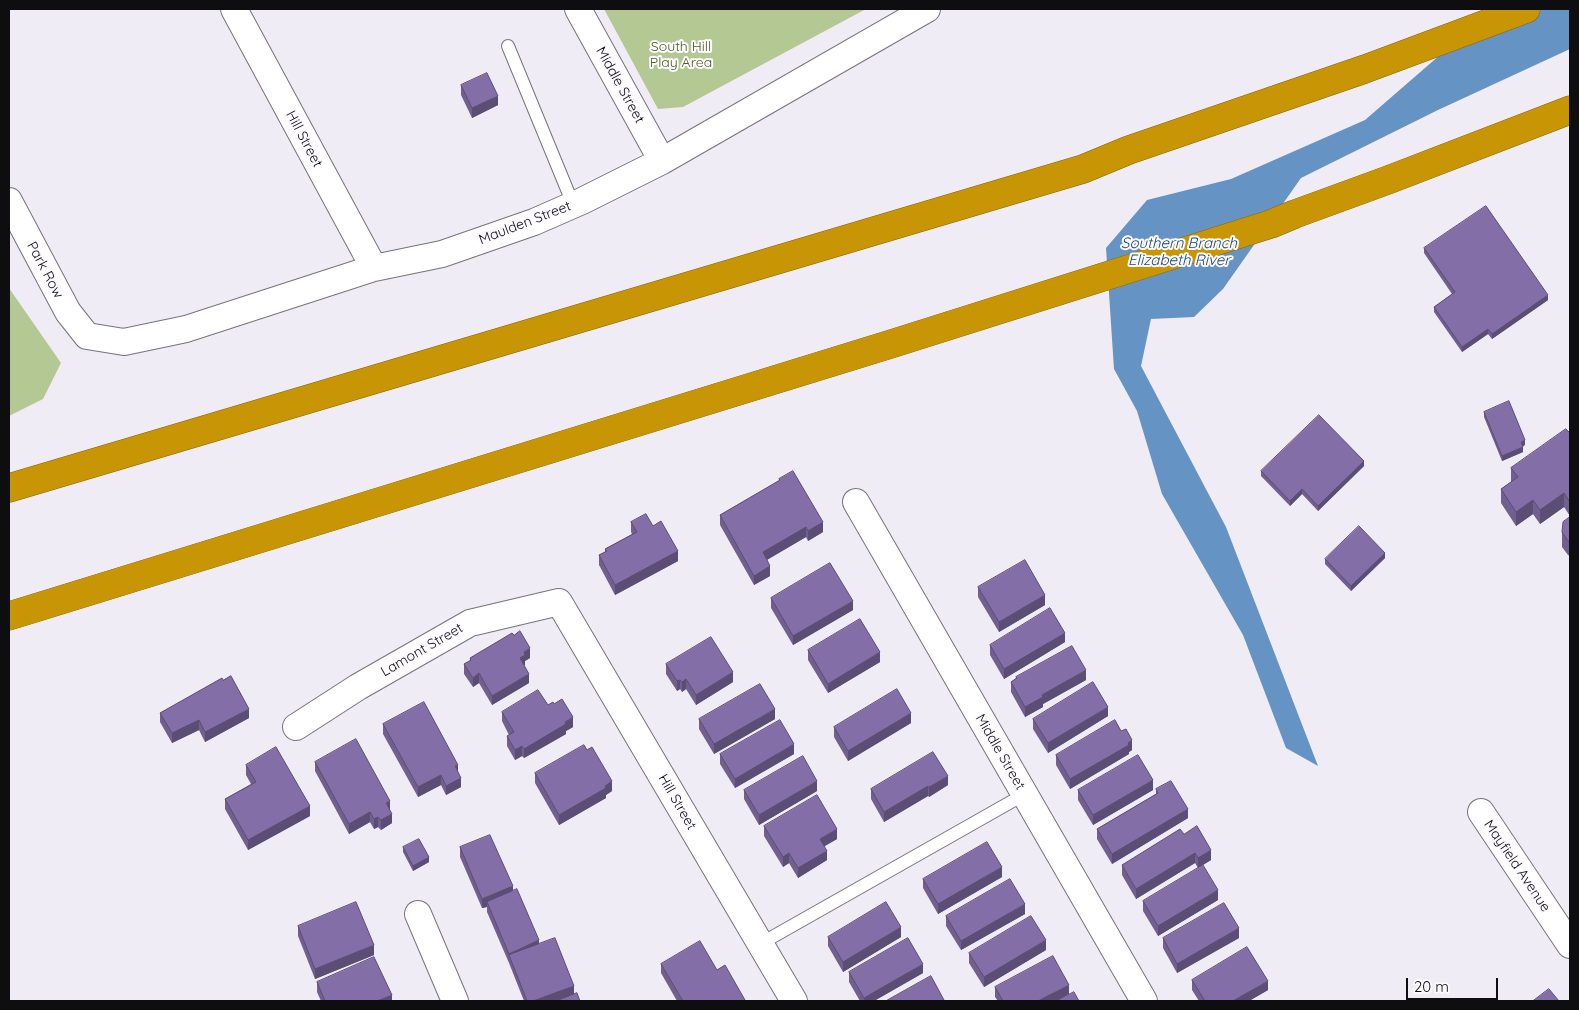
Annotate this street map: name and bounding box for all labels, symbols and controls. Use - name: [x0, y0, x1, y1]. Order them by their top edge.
- park label: South Hill Play Area: [650, 39, 712, 72]
- street label: Middle Street: [592, 44, 648, 126]
- street label: Hill Street: [282, 108, 326, 170]
- street label: Maulden Street: [476, 198, 574, 248]
- water label: Southern Branch Elizabeth River: [1121, 234, 1237, 269]
- street label: Park Row: [23, 239, 67, 301]
- street label: Lamont Street: [378, 620, 466, 680]
- street label: Middle Street: [972, 711, 1028, 793]
- street label: Hill Street: [654, 771, 700, 833]
- street label: Mayfield Avenue: [1480, 817, 1554, 915]
- scale bar: [1409, 968, 1502, 1000]
- text: 20 m: [1414, 977, 1449, 996]

